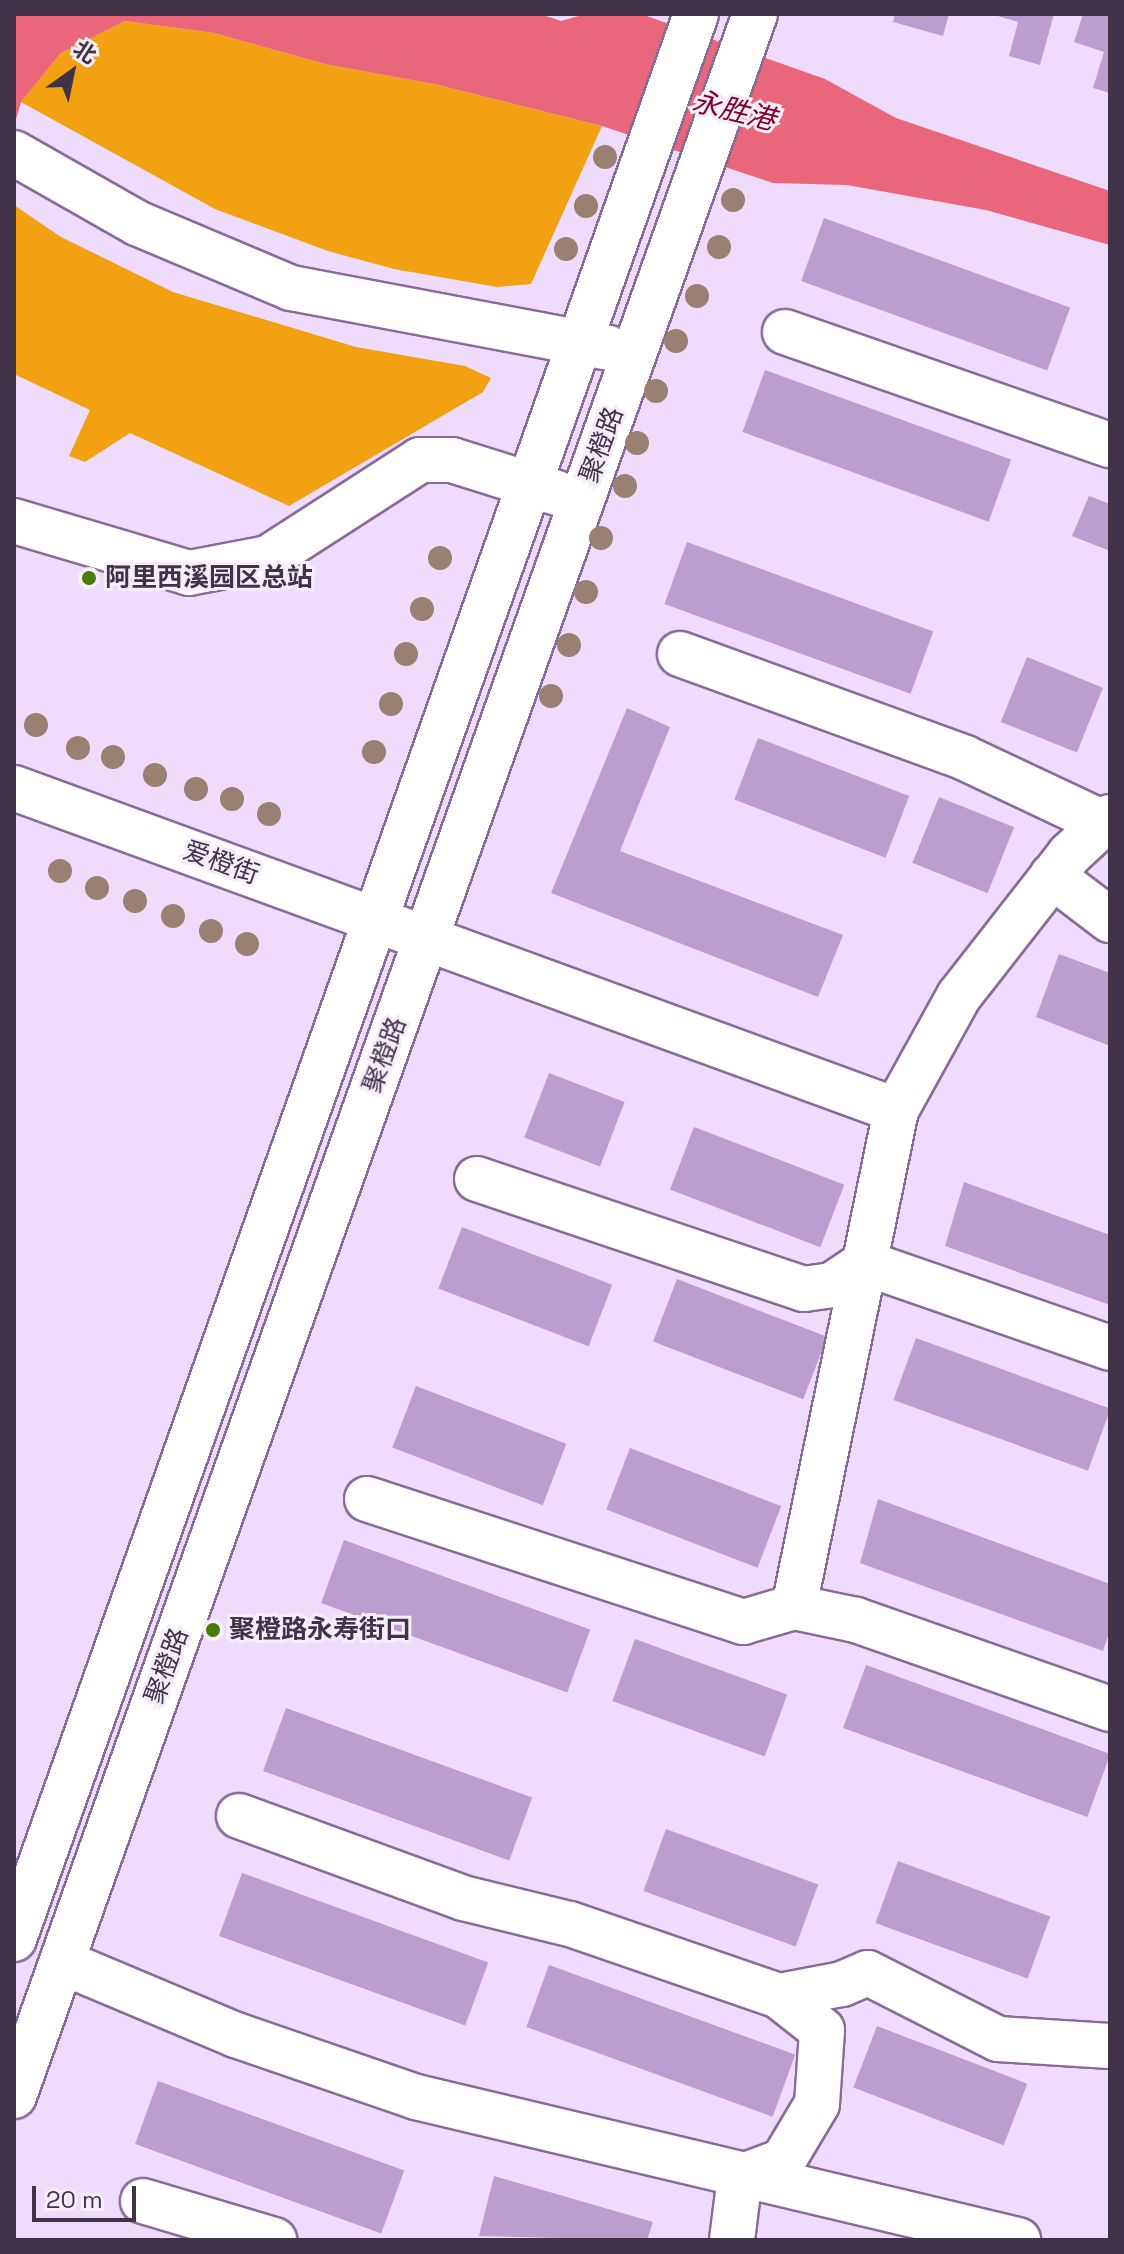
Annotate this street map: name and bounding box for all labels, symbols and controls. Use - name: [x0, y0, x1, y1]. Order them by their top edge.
- north arrow: [32, 32, 112, 112]
- text: 北: [68, 34, 102, 70]
- water label: 永胜港: [689, 84, 779, 136]
- street label: 聚橙路: [574, 403, 630, 487]
- place label: 阿里西溪园区总站: [105, 562, 313, 594]
- marker: 阿里西溪园区总站: [80, 569, 98, 587]
- street label: 爱橙街: [179, 835, 263, 891]
- street label: 聚橙路: [357, 1013, 413, 1097]
- place label: 聚橙路永寿街口: [229, 1614, 411, 1646]
- marker: 聚橙路永寿街口: [204, 1621, 222, 1639]
- street label: 聚橙路: [139, 1624, 195, 1708]
- scale bar: [36, 2170, 140, 2220]
- text: 20 m: [46, 2184, 103, 2215]

